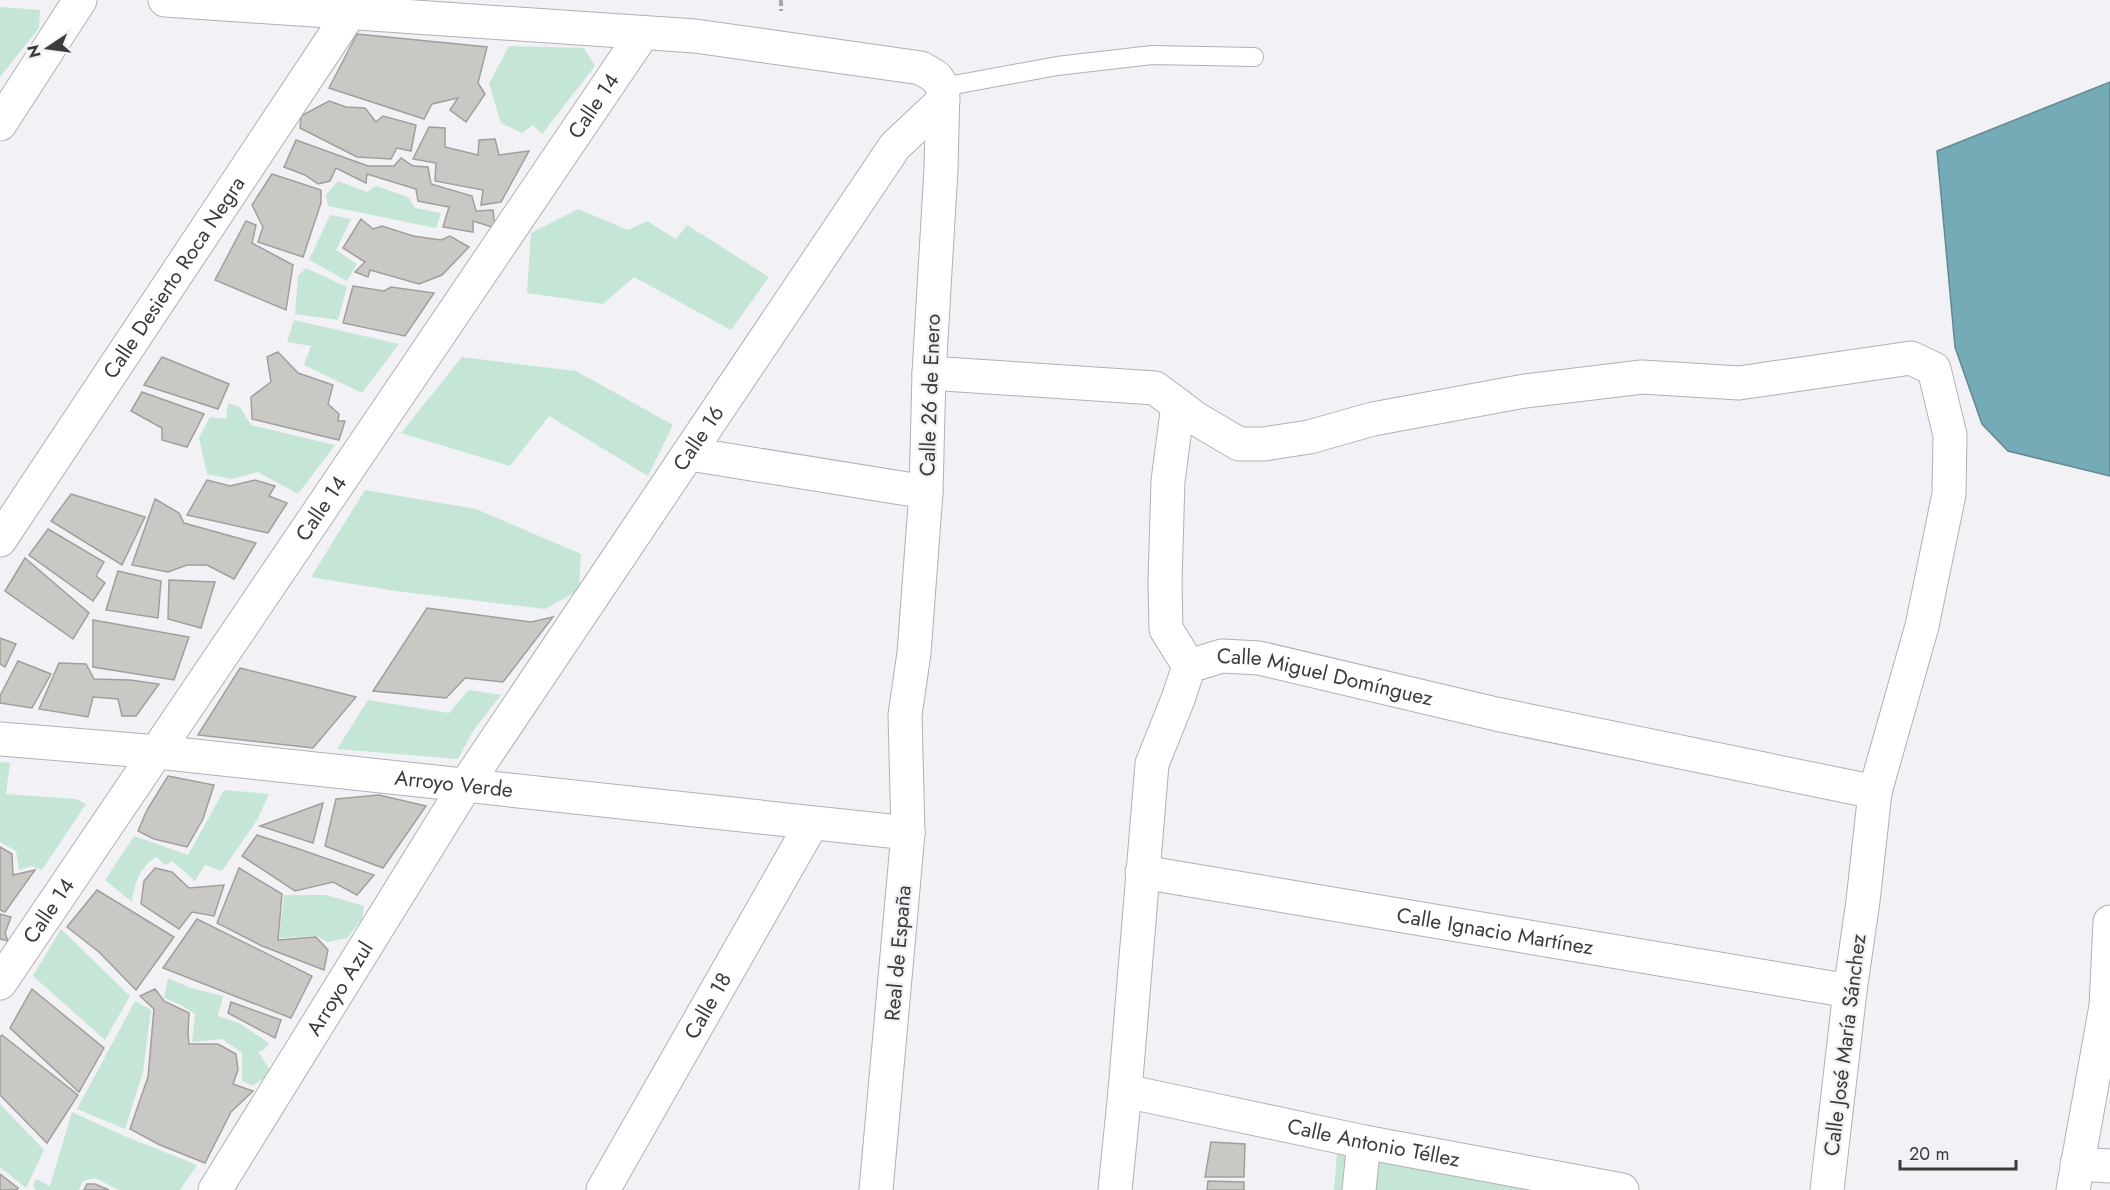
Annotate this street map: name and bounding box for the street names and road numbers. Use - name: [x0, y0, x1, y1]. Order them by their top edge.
- street label: Calle 14: [561, 67, 626, 145]
- street label: Calle Desierto Roca Negra: [96, 170, 252, 385]
- street label: Calle 26 de Enero: [912, 313, 948, 477]
- street label: Calle 16: [666, 400, 731, 477]
- street label: Calle 14: [288, 470, 354, 547]
- street label: Calle Miguel Domínguez: [1216, 641, 1436, 714]
- street label: Arroyo Verde: [393, 763, 515, 805]
- street label: Calle 14: [16, 872, 82, 950]
- street label: Real de España: [877, 884, 919, 1022]
- street label: Calle Ignacio Martínez: [1394, 900, 1596, 963]
- street label: Calle José María Sánchez: [1816, 932, 1874, 1158]
- street label: Arroyo Azul: [299, 935, 380, 1041]
- street label: Calle 18: [677, 967, 739, 1045]
- street label: Calle Antonio Téllez: [1285, 1111, 1463, 1175]

